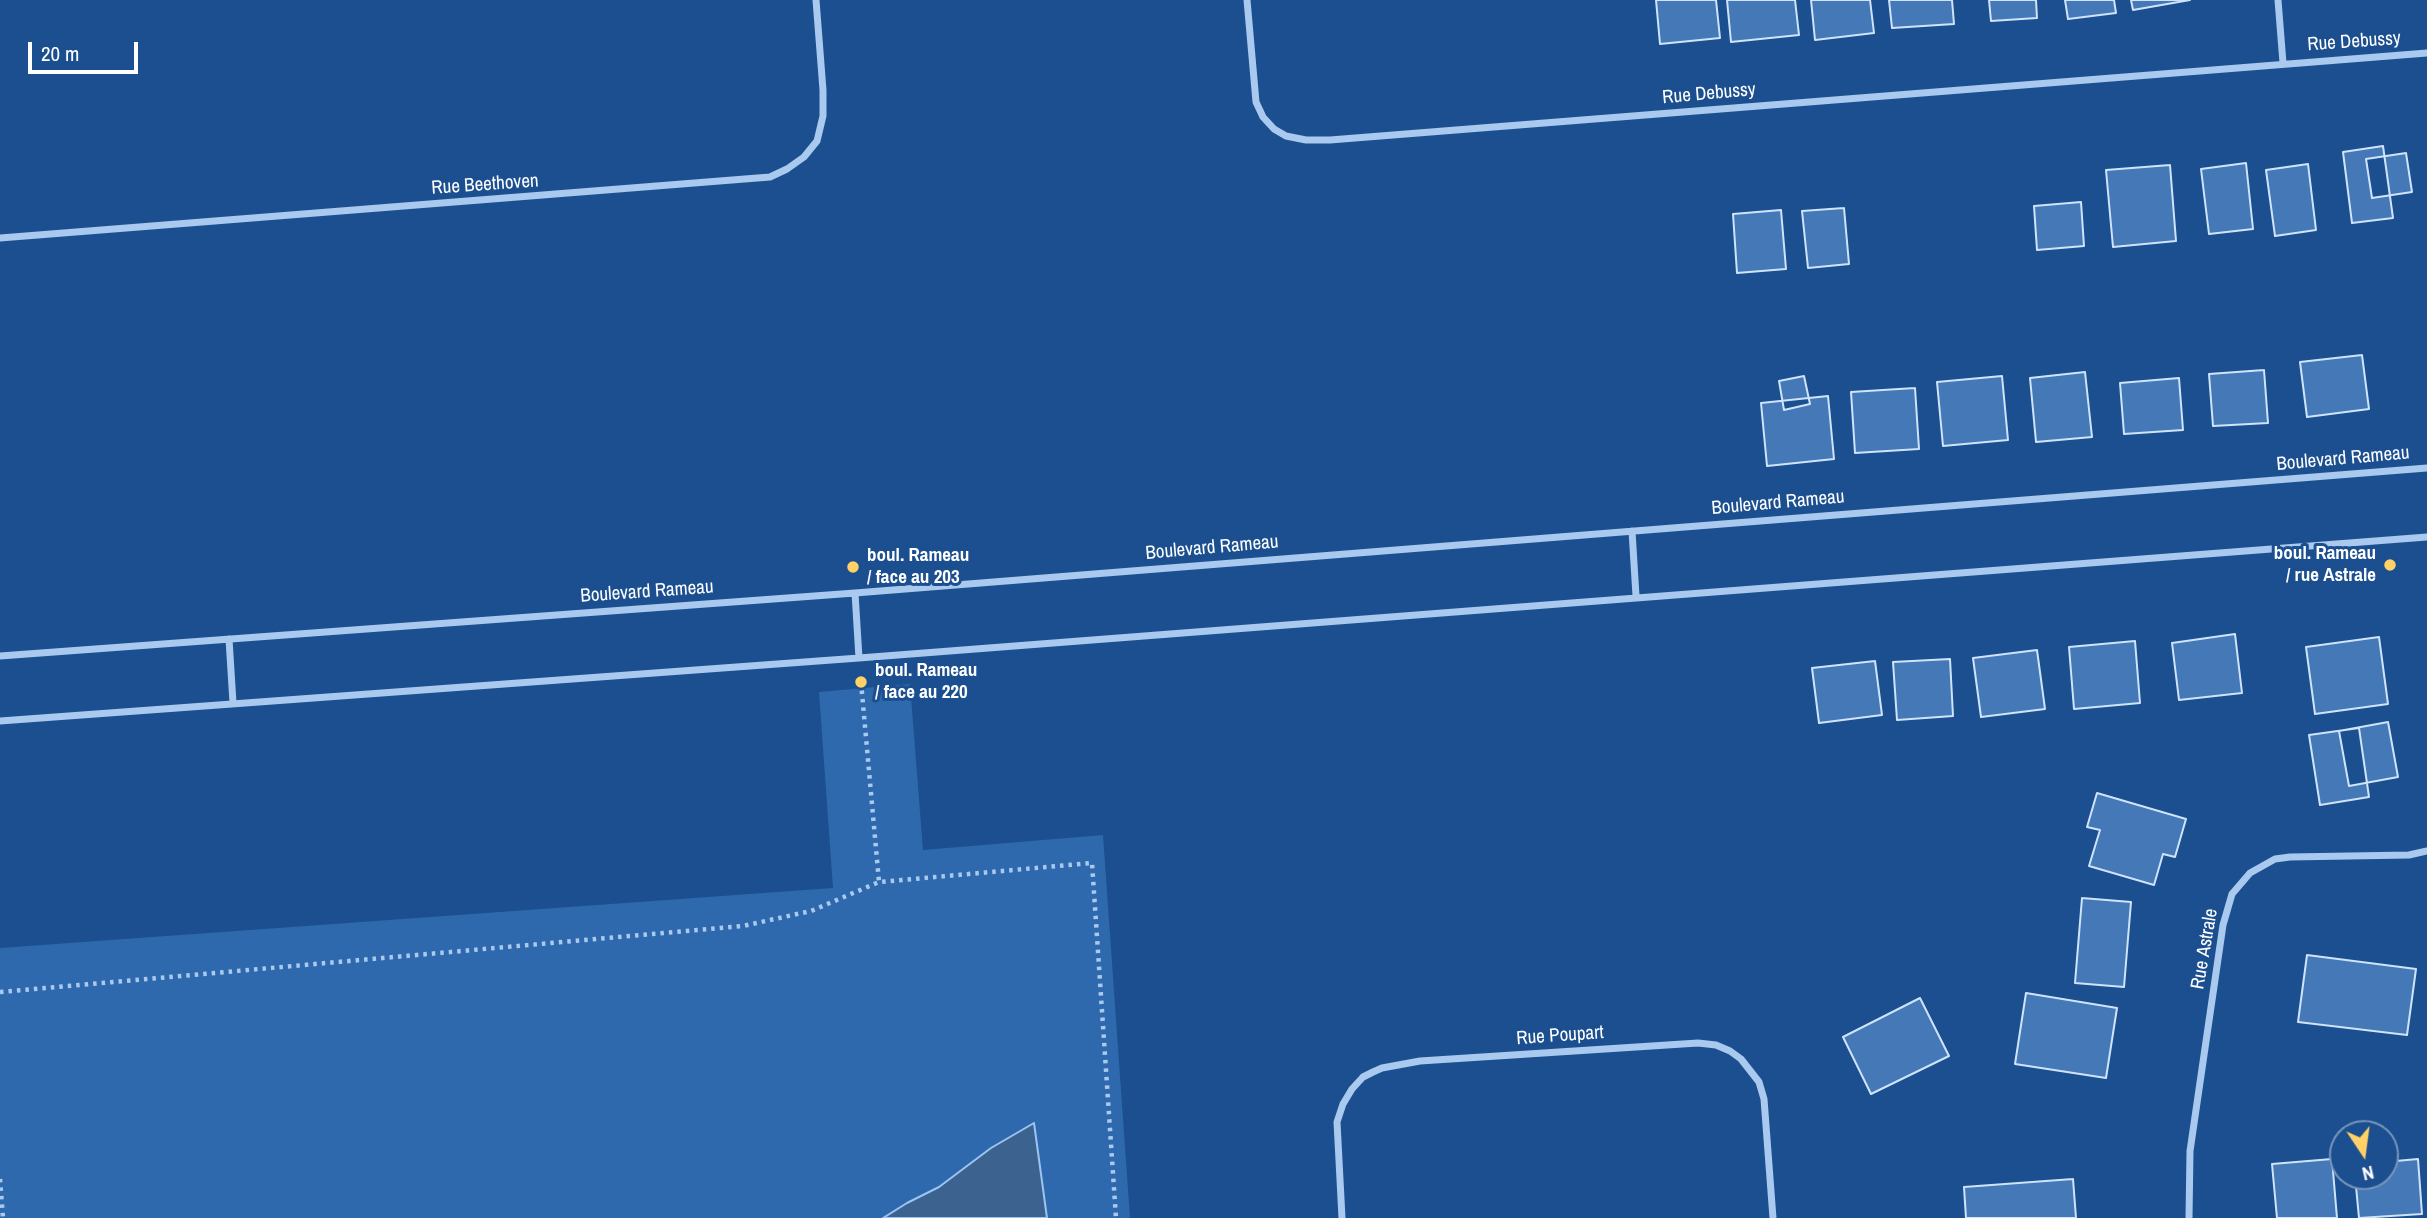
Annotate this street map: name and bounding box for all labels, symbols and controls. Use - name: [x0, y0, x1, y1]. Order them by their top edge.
- street label: Rue Debussy: [2307, 27, 2401, 57]
- scale bar: [32, 28, 142, 72]
- text: 20 m: [41, 39, 79, 68]
- street label: Rue Debussy: [1661, 79, 1757, 109]
- street label: Rue Beethoven: [431, 170, 539, 200]
- street label: Boulevard Rameau: [2276, 442, 2410, 476]
- street label: Boulevard Rameau: [1711, 486, 1845, 520]
- street label: Boulevard Rameau: [1145, 531, 1279, 565]
- place label: boul. Rameau / rue Astrale: [2274, 543, 2376, 587]
- place label: boul. Rameau / face au 203: [867, 545, 969, 589]
- marker: boul. Rameau / rue Astrale: [2382, 557, 2398, 573]
- marker: boul. Rameau / face au 203: [845, 559, 861, 575]
- street label: Boulevard Rameau: [580, 576, 714, 608]
- place label: boul. Rameau / face au 220: [875, 660, 977, 704]
- marker: boul. Rameau / face au 220: [853, 674, 869, 690]
- street label: Rue Astrale: [2187, 907, 2223, 991]
- street label: Rue Poupart: [1516, 1022, 1604, 1050]
- north arrow: [2329, 1120, 2399, 1190]
- text: N: [2360, 1160, 2377, 1187]

